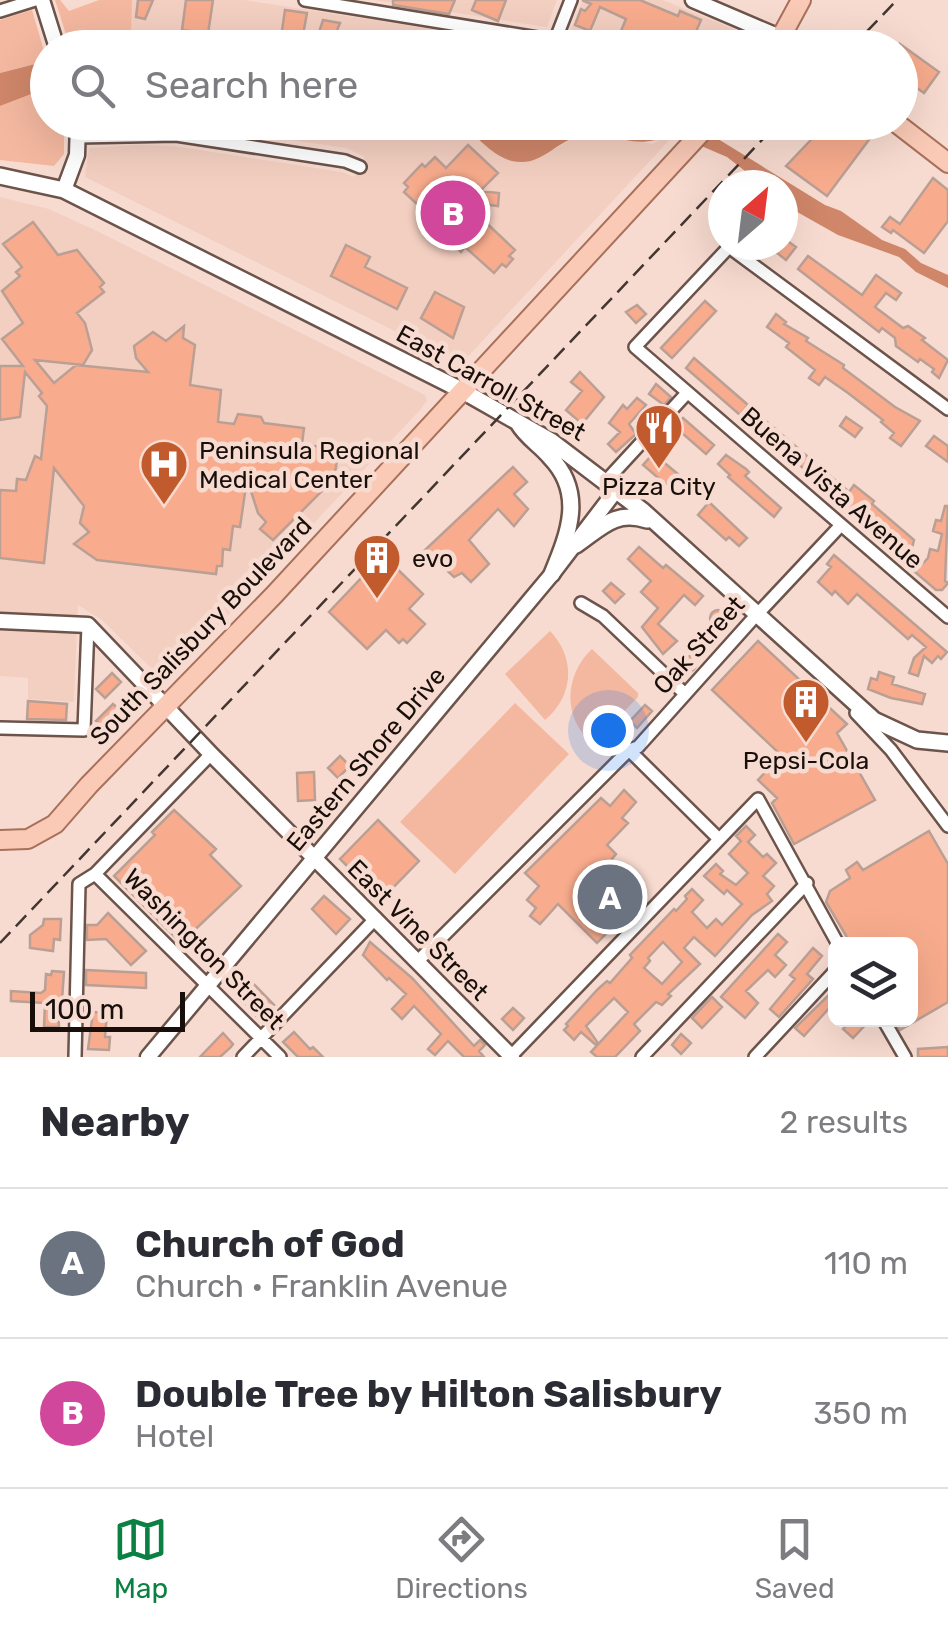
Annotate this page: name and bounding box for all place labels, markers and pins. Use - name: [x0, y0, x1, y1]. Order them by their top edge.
- pin: B: [420, 176, 486, 250]
- restaurant icon: Pizza City: [633, 402, 685, 470]
- place label: Peninsula Regional Medical Center: [199, 436, 420, 494]
- hospital icon: Peninsula Regional Medical Center: [138, 438, 190, 506]
- place label: Pizza City: [602, 472, 716, 501]
- building icon: evo: [351, 532, 403, 600]
- place label: evo: [412, 544, 453, 573]
- building icon: Pepsi-Cola: [780, 676, 832, 744]
- place label: Pepsi-Cola: [743, 746, 869, 775]
- pin: A: [578, 860, 642, 934]

